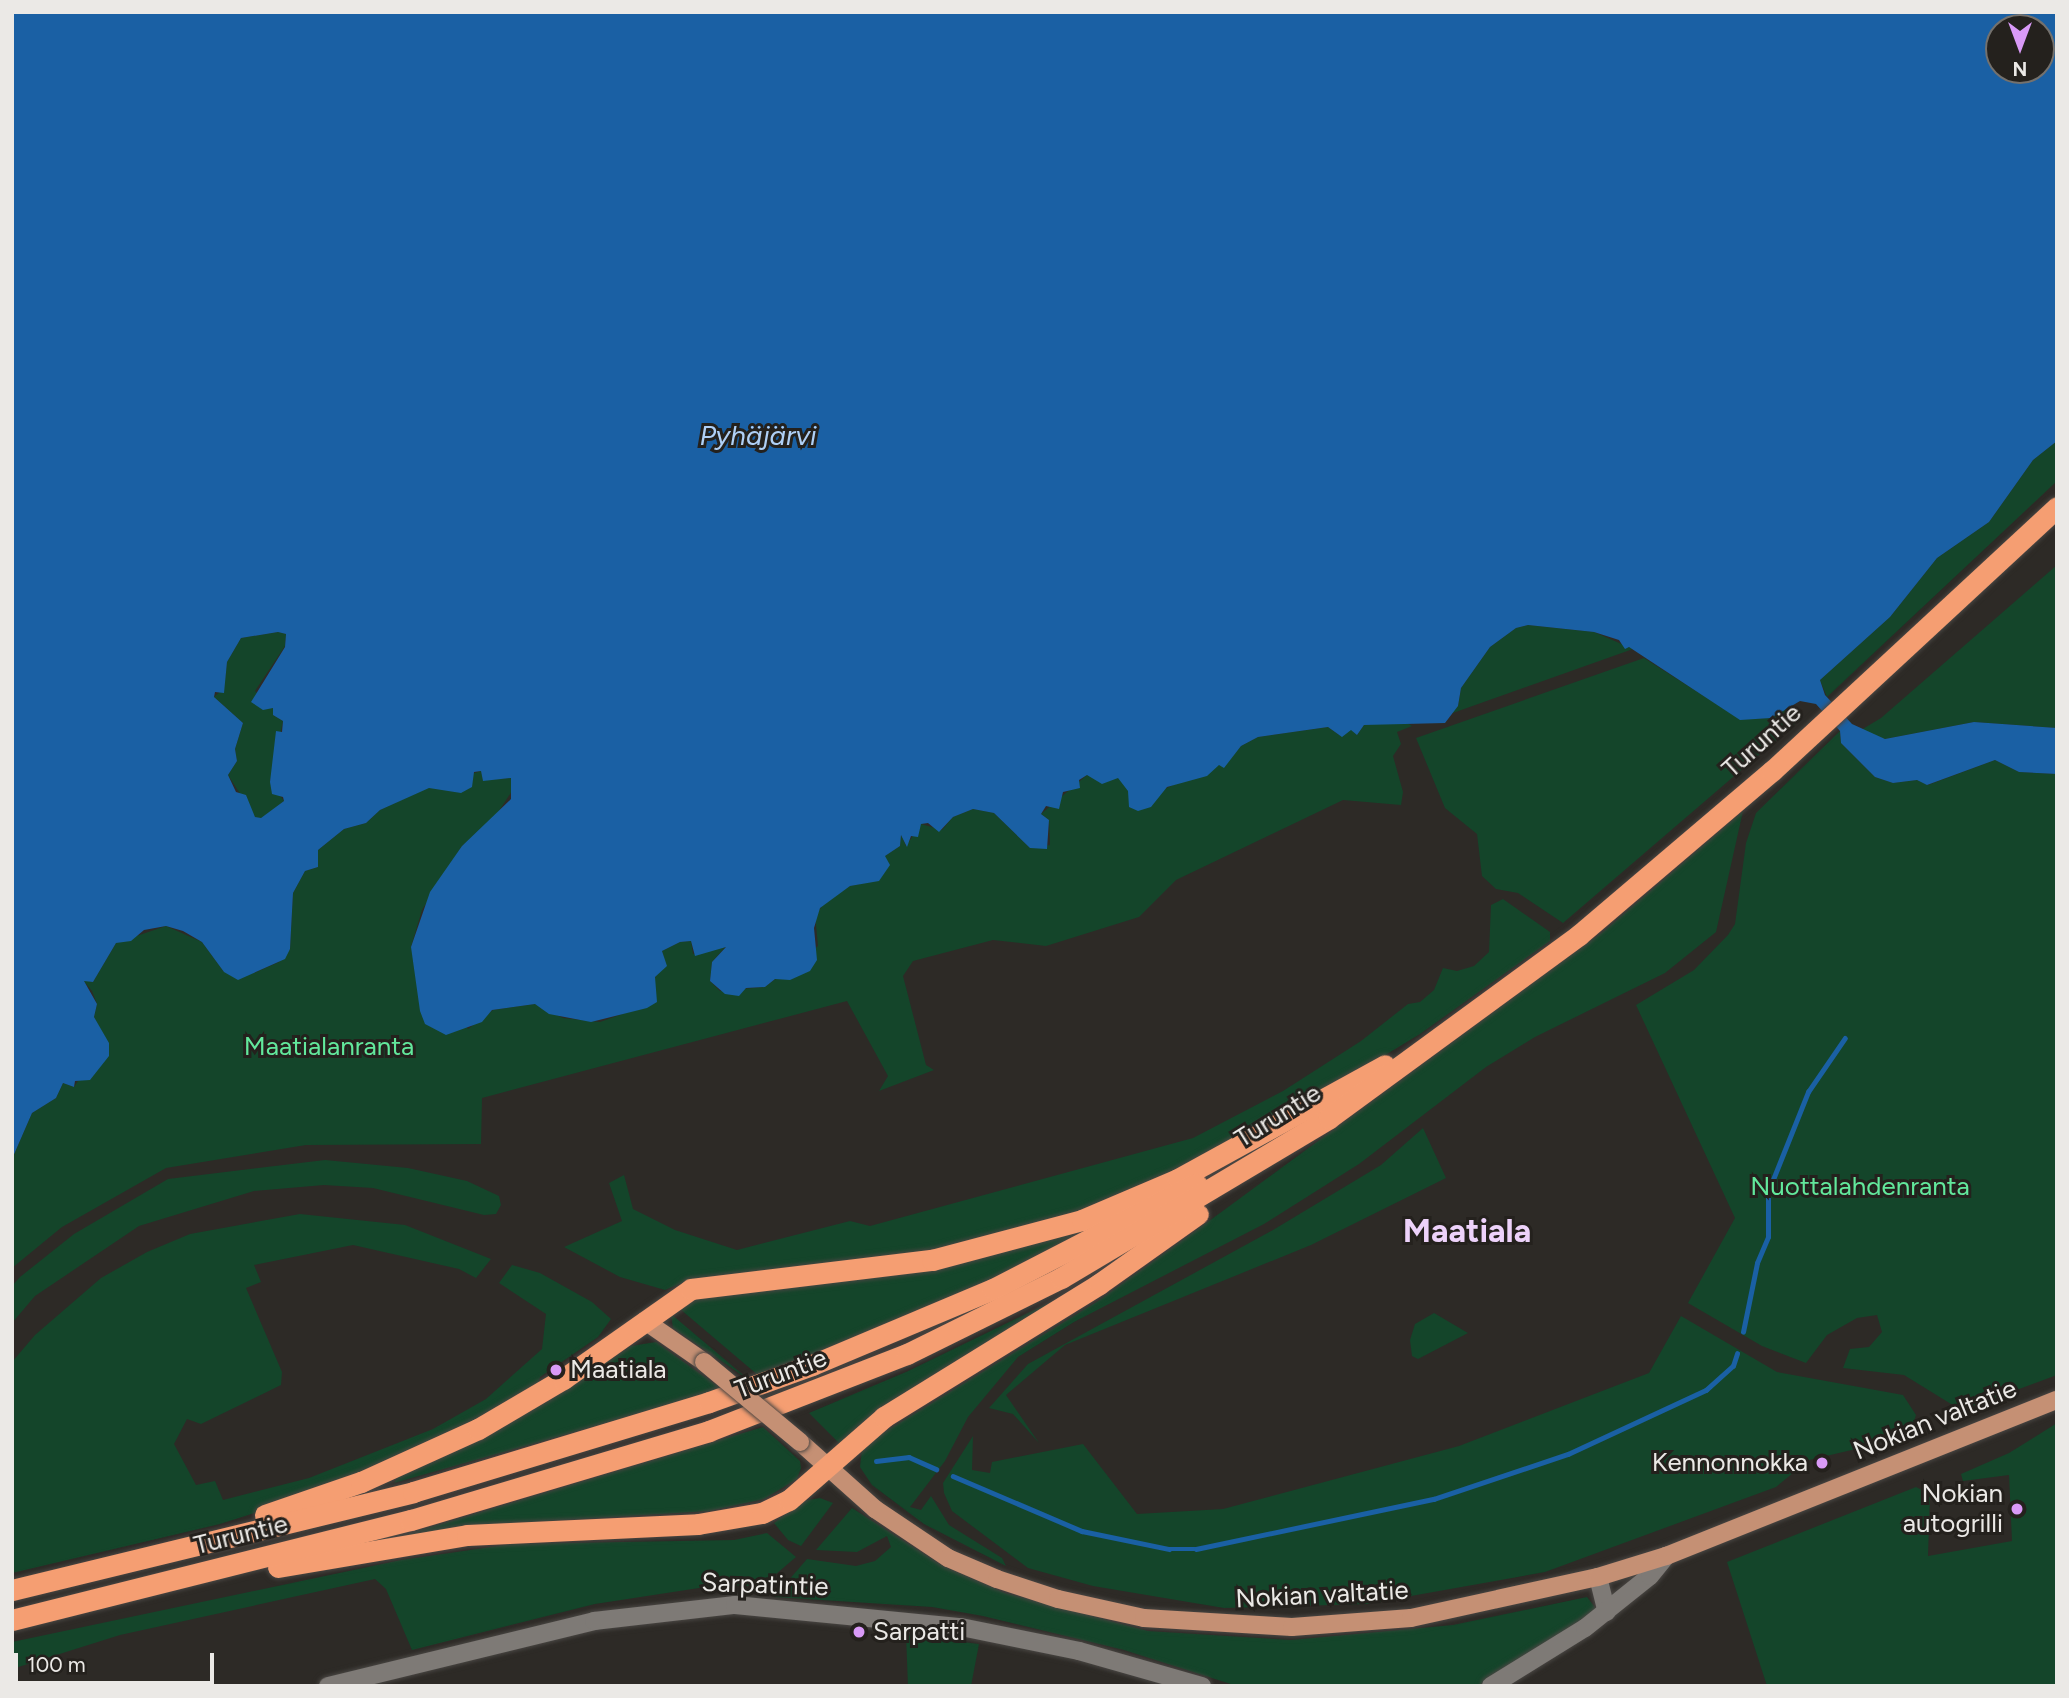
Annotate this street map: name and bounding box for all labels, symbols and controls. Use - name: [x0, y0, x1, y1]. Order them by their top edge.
- north arrow: [1985, 14, 2055, 84]
- text: N: [2013, 57, 2027, 80]
- water label: Pyhäjärvi: [699, 418, 817, 452]
- street label: Turuntie: [1716, 697, 1808, 785]
- park label: Maatialanranta: [244, 1031, 414, 1063]
- street label: Turuntie: [1229, 1077, 1327, 1155]
- park label: Nuottalahdenranta: [1750, 1171, 1970, 1203]
- district label: Maatiala: [1403, 1211, 1531, 1251]
- street label: Turuntie: [731, 1342, 831, 1406]
- place label: Maatiala: [570, 1354, 667, 1386]
- marker: Maatiala: [548, 1362, 564, 1378]
- street label: Nokian valtatie: [1849, 1373, 2021, 1467]
- place label: Kennonnokka: [1652, 1447, 1808, 1479]
- marker: Kennonnokka: [1814, 1455, 1830, 1471]
- place label: Nokian autogrilli: [1903, 1478, 2003, 1540]
- marker: Nokian autogrilli: [2009, 1501, 2025, 1517]
- street label: Turuntie: [191, 1508, 291, 1562]
- street label: Sarpatintie: [701, 1567, 829, 1603]
- street label: Nokian valtatie: [1235, 1575, 1409, 1615]
- place label: Sarpatti: [873, 1616, 965, 1648]
- marker: Sarpatti: [851, 1624, 867, 1640]
- scale bar: [18, 1638, 217, 1682]
- text: 100 m: [27, 1652, 86, 1677]

